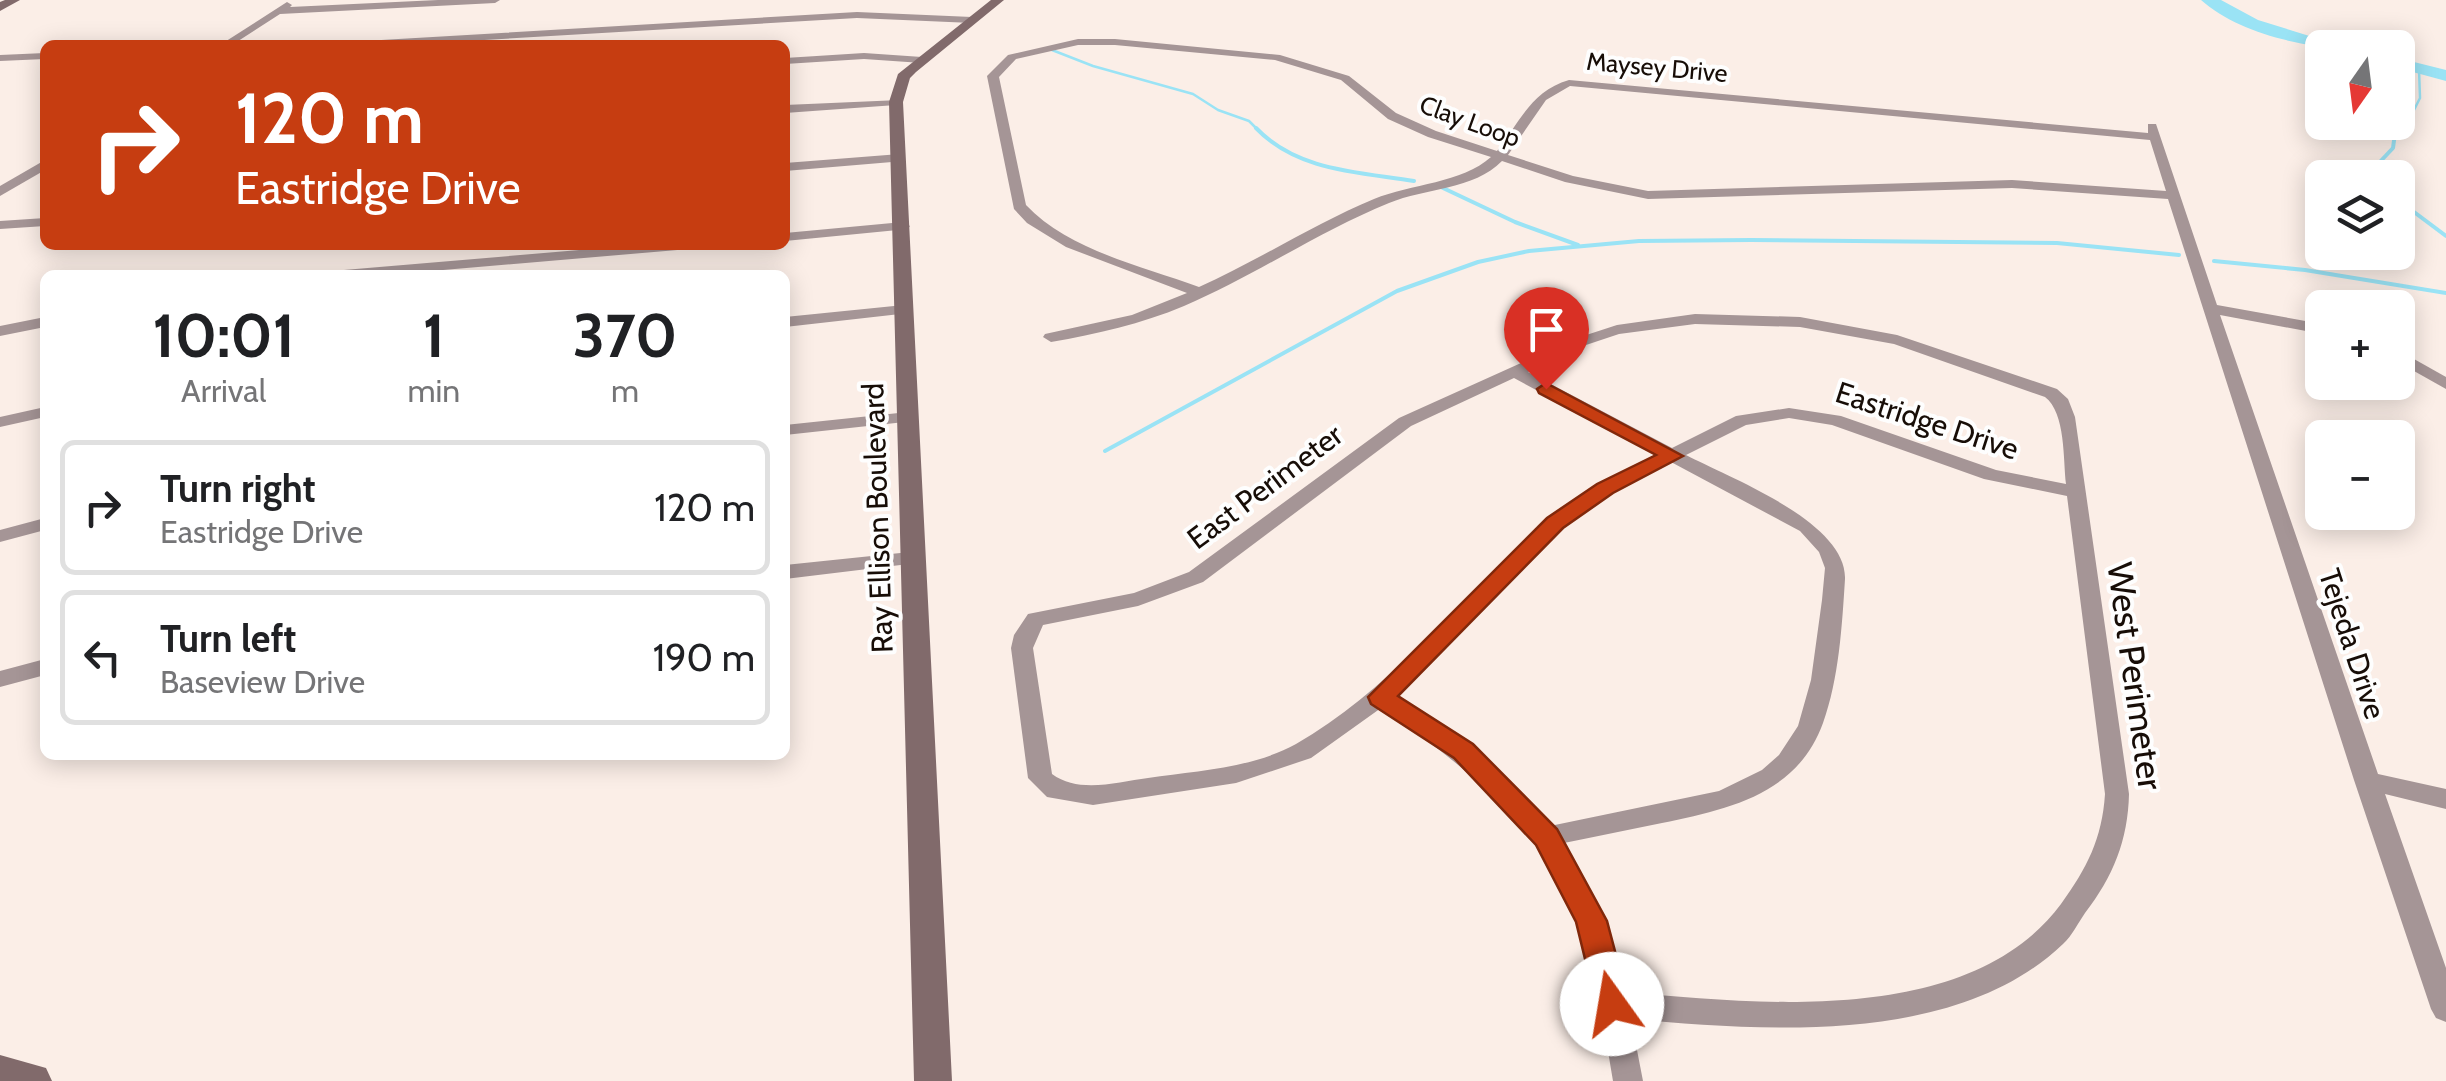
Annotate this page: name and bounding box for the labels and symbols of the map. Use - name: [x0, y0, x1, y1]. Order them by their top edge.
- north arrow: [2305, 30, 2415, 140]
- street label: Maysey Drive: [1585, 46, 1729, 88]
- street label: Clay Loop: [1416, 89, 1524, 153]
- pin: [1504, 287, 1589, 390]
- street label: Eastridge Drive: [1831, 374, 2023, 468]
- street label: Ray Ellison Boulevard: [854, 382, 901, 654]
- street label: East Perimeter: [1180, 416, 1350, 557]
- street label: West Perimeter: [2098, 560, 2173, 792]
- street label: Tejeda Drive: [2311, 564, 2394, 724]
- position arrow: [1560, 952, 1664, 1056]

